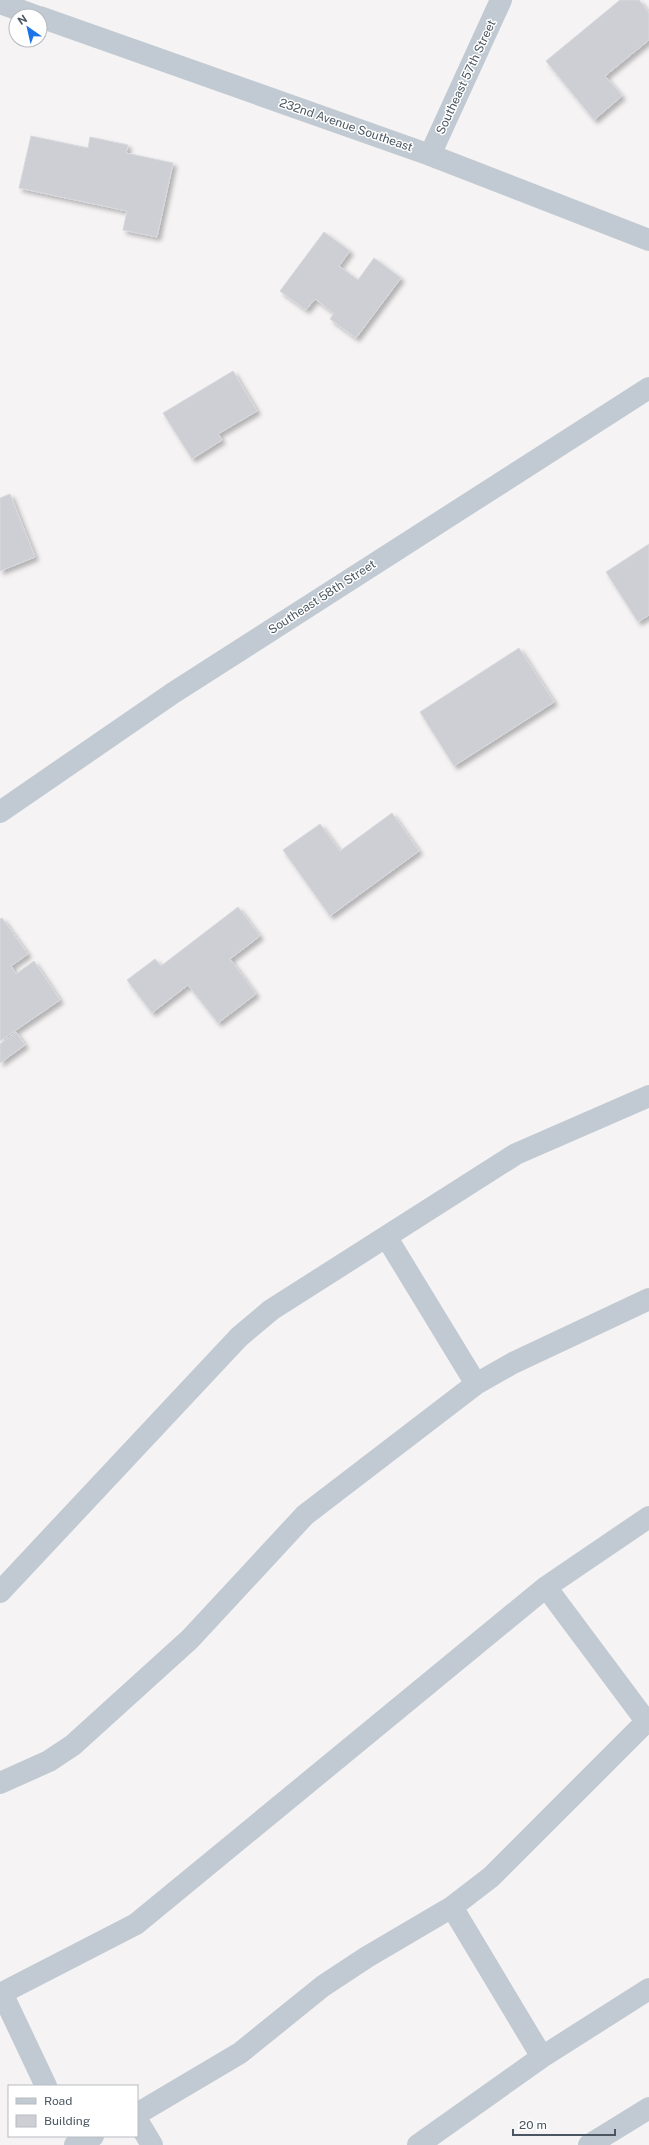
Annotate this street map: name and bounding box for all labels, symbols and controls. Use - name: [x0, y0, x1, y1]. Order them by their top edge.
- north arrow: [8, 8, 48, 48]
- text: N: [15, 12, 29, 27]
- street label: Southeast 57th Street: [433, 17, 499, 136]
- street label: 232nd Avenue Southeast: [277, 96, 415, 155]
- street label: Southeast 58th Street: [266, 557, 379, 637]
- legend: [8, 2085, 138, 2137]
- text: Road: [44, 2094, 72, 2108]
- scale bar: [513, 2111, 615, 2137]
- text: Building: [44, 2114, 90, 2128]
- text: 20 m: [519, 2118, 547, 2132]

